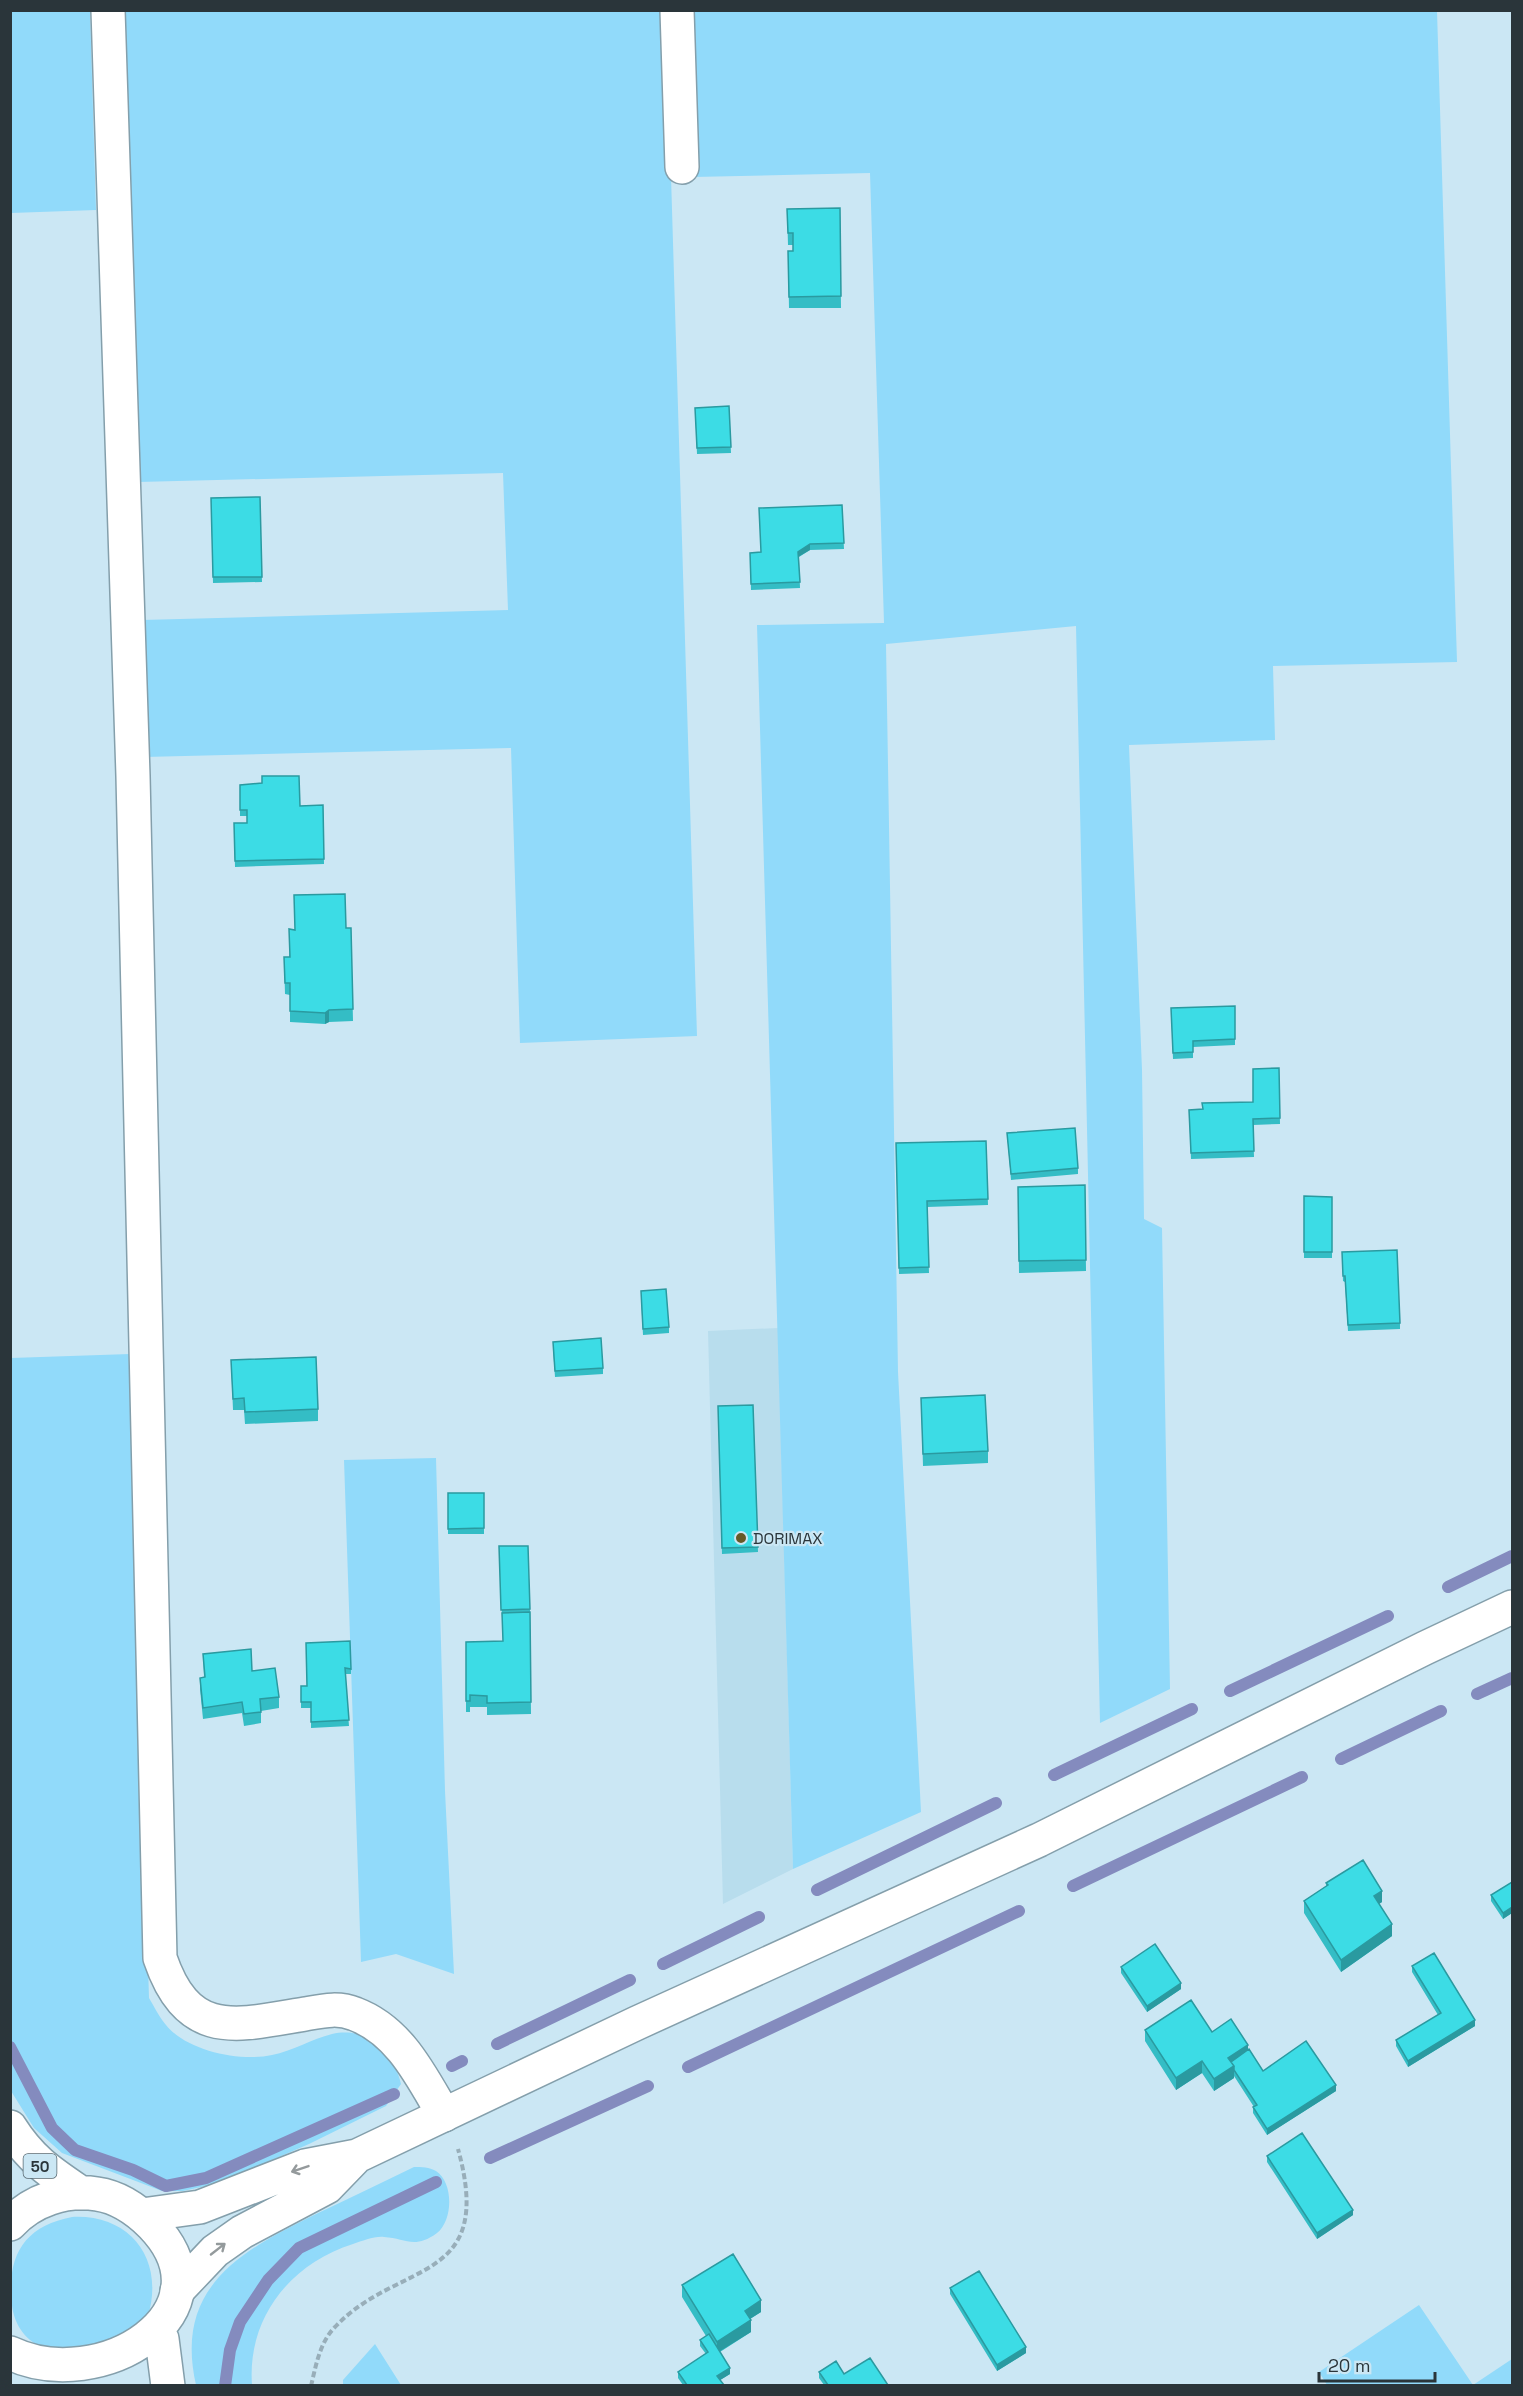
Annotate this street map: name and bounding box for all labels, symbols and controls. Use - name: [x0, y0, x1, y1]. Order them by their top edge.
- place label: DORIMAX: [753, 1528, 822, 1549]
- marker: DORIMAX: [734, 1531, 748, 1545]
- road number: 50: [24, 2154, 57, 2178]
- one-way arrow: [291, 2164, 310, 2175]
- one-way arrow: [210, 2243, 226, 2256]
- scale bar: [1319, 2345, 1434, 2383]
- text: 20 m: [1328, 2354, 1371, 2377]

